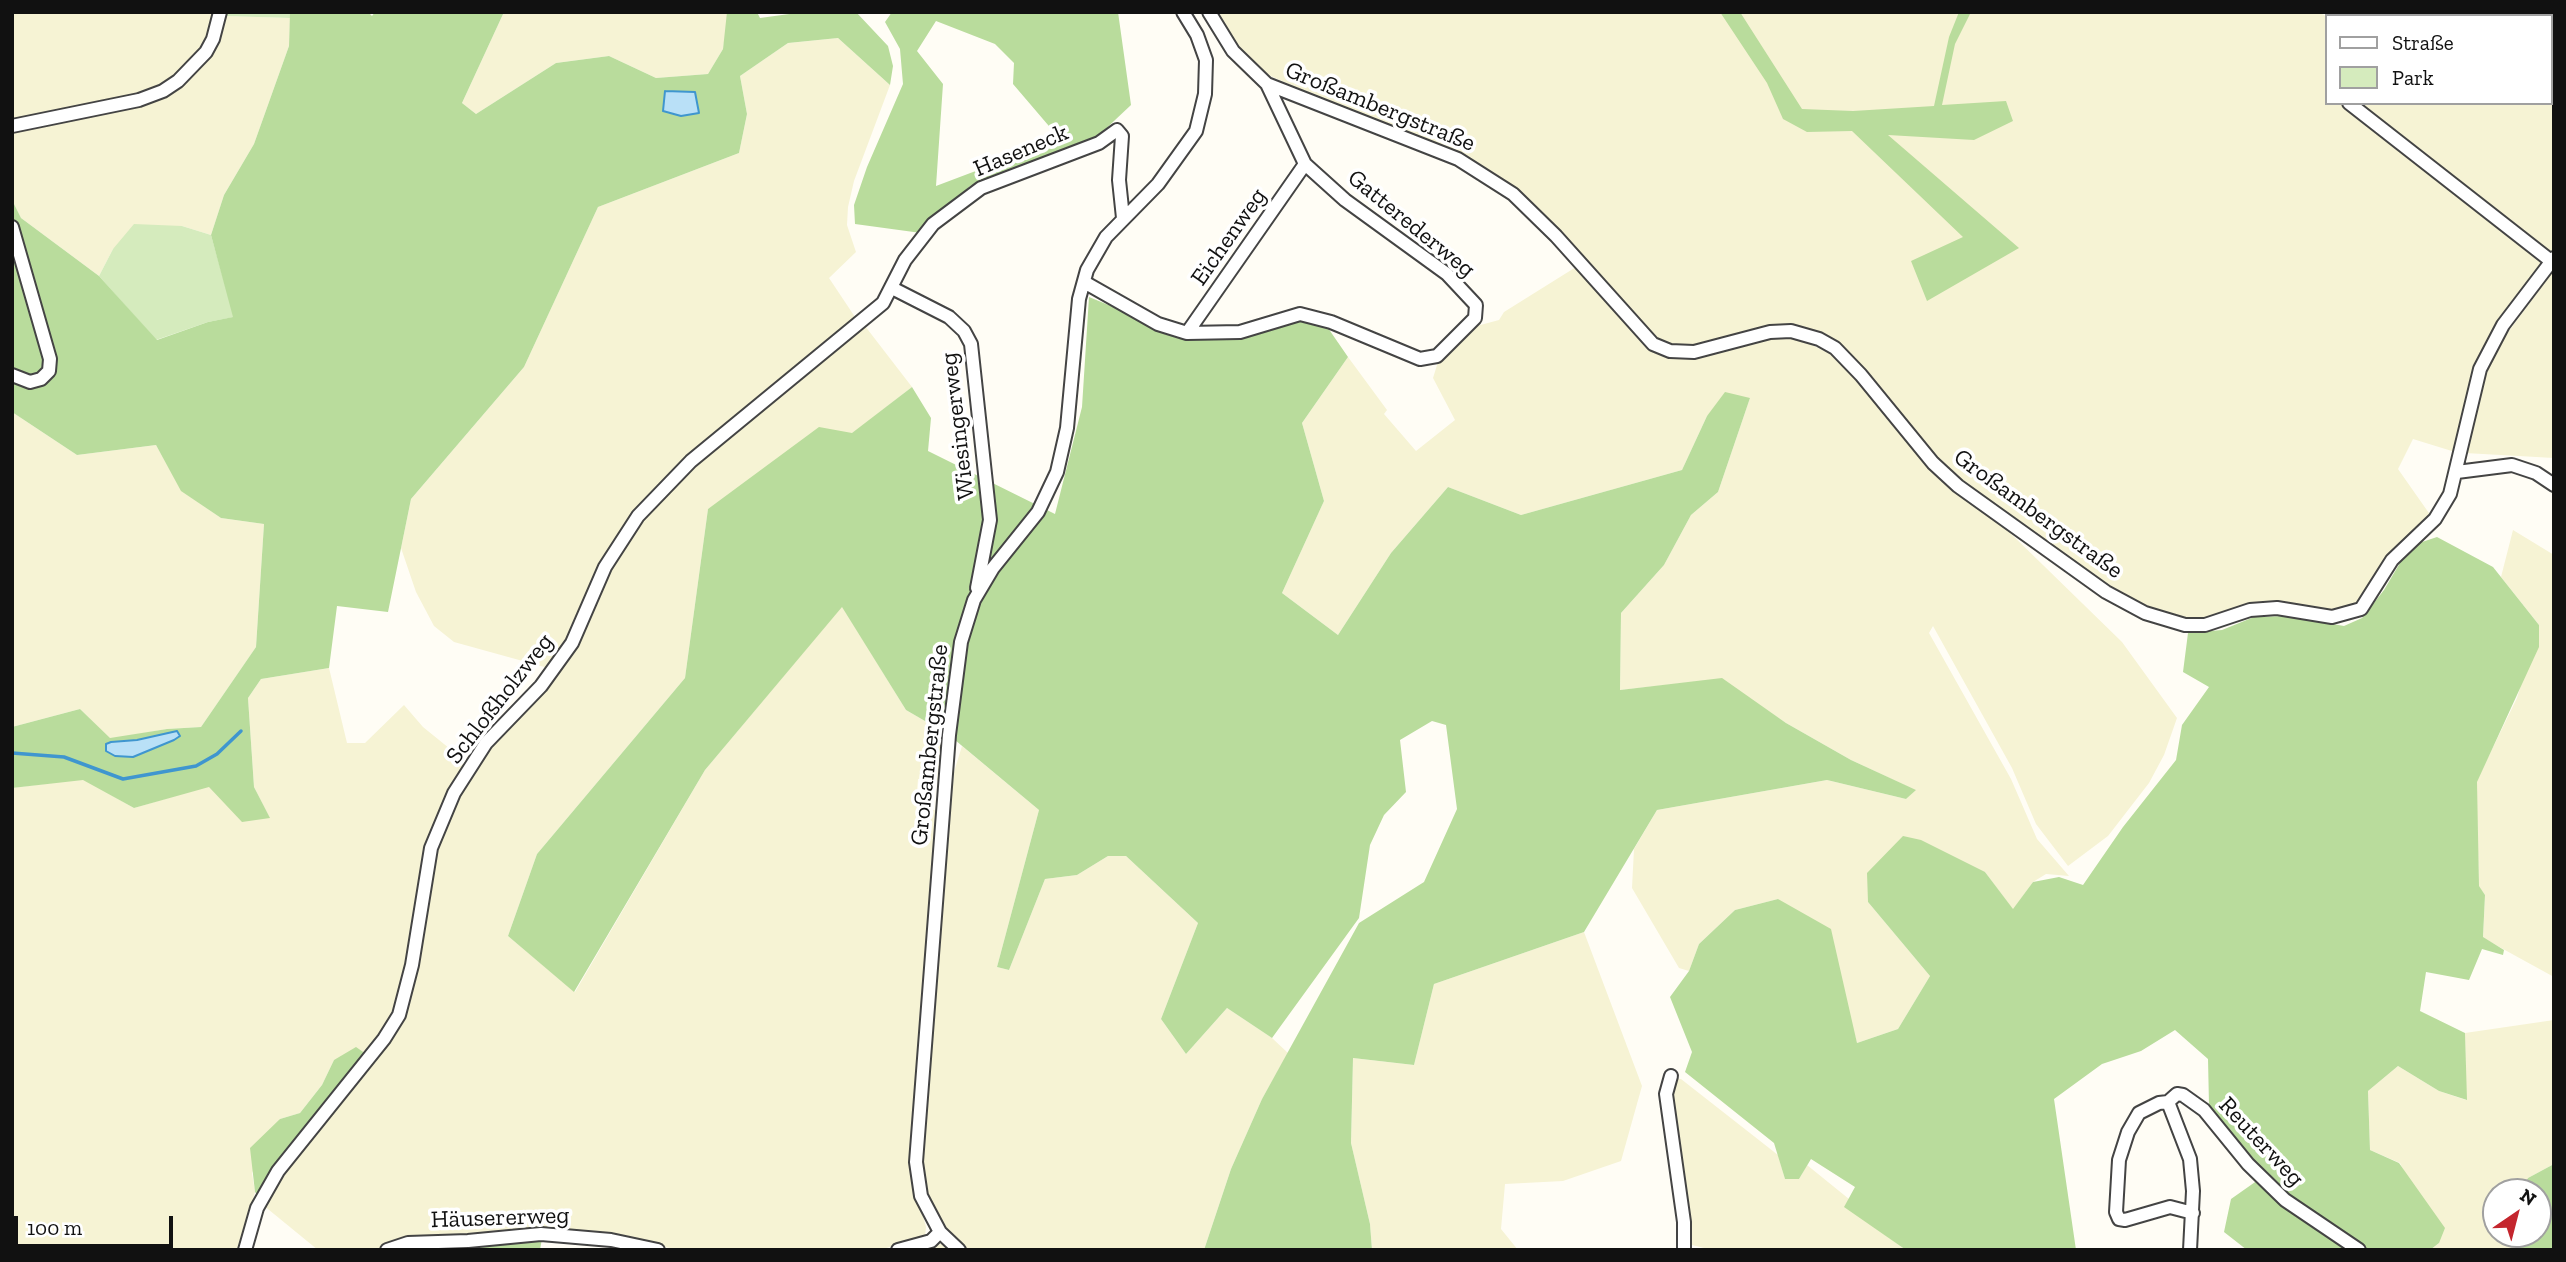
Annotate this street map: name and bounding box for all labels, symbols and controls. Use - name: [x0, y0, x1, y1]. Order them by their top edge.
- legend: [2324, 14, 2552, 105]
- text: Straße: [2392, 30, 2454, 55]
- street label: Großambergstraße: [1281, 56, 1479, 158]
- text: Park: [2392, 65, 2434, 90]
- street label: Haseneck: [969, 118, 1073, 184]
- street label: Gatterederweg: [1341, 164, 1481, 284]
- street label: Eichenweg: [1185, 183, 1273, 291]
- street label: Wiesingerweg: [935, 351, 981, 501]
- street label: Großambergstraße: [1948, 443, 2128, 585]
- street label: Schloßholzweg: [440, 628, 560, 770]
- street label: Großambergstraße: [905, 643, 955, 847]
- street label: Reuterweg: [2212, 1091, 2310, 1193]
- north arrow: [2482, 1178, 2552, 1248]
- text: N: [2516, 1183, 2541, 1211]
- street label: Häusererweg: [430, 1201, 570, 1235]
- scale bar: [18, 1202, 177, 1246]
- text: 100 m: [27, 1215, 82, 1240]

